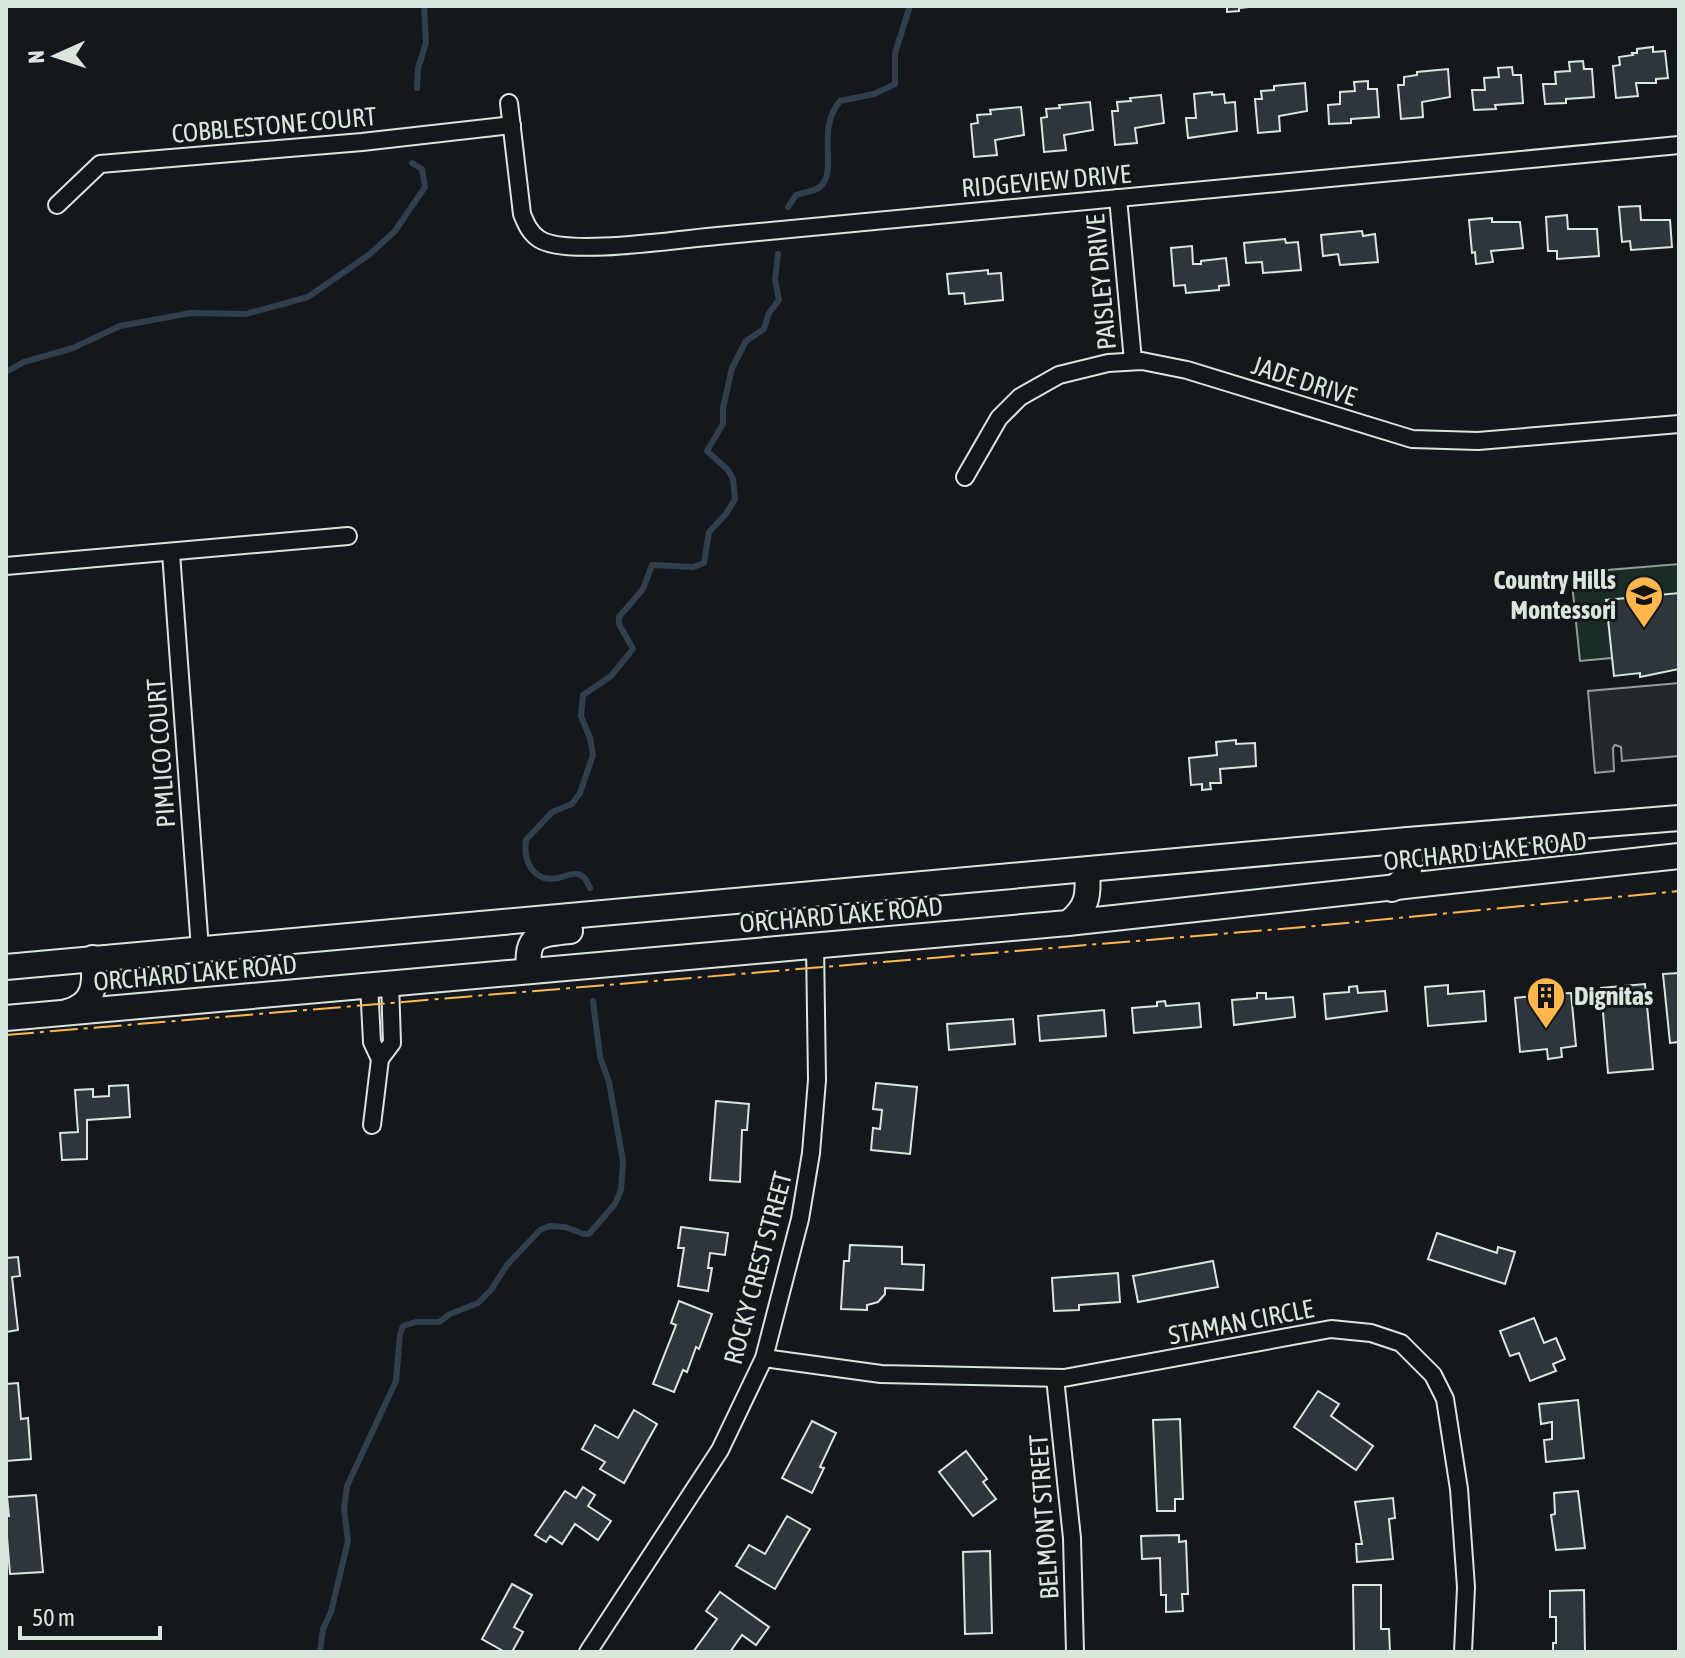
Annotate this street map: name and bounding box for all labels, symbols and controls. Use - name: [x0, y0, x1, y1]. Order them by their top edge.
- north arrow: [16, 16, 96, 96]
- text: N: [23, 50, 49, 64]
- street label: COBBLESTONE COURT: [170, 101, 378, 149]
- street label: RIDGEVIEW DRIVE: [960, 159, 1132, 203]
- street label: PAISLEY DRIVE: [1080, 213, 1122, 351]
- street label: JADE DRIVE: [1248, 350, 1360, 412]
- place label: Country Hills Montessori: [1493, 565, 1616, 625]
- school or university icon: Country Hills Montessori: [1623, 574, 1665, 629]
- street label: PIMLICO COURT: [141, 677, 181, 829]
- street label: ORCHARD LAKE ROAD: [1382, 825, 1588, 877]
- street label: ORCHARD LAKE ROAD: [738, 891, 944, 939]
- street label: ORCHARD LAKE ROAD: [92, 949, 298, 997]
- building icon: Dignitas: [1525, 975, 1567, 1030]
- place label: Dignitas: [1574, 981, 1653, 1011]
- street label: ROCKY CREST STREET: [718, 1168, 798, 1368]
- street label: STAMAN CIRCLE: [1166, 1293, 1316, 1351]
- street label: BELMONT STREET: [1023, 1433, 1065, 1600]
- scale bar: [20, 1590, 160, 1640]
- text: 50 m: [32, 1604, 75, 1631]

